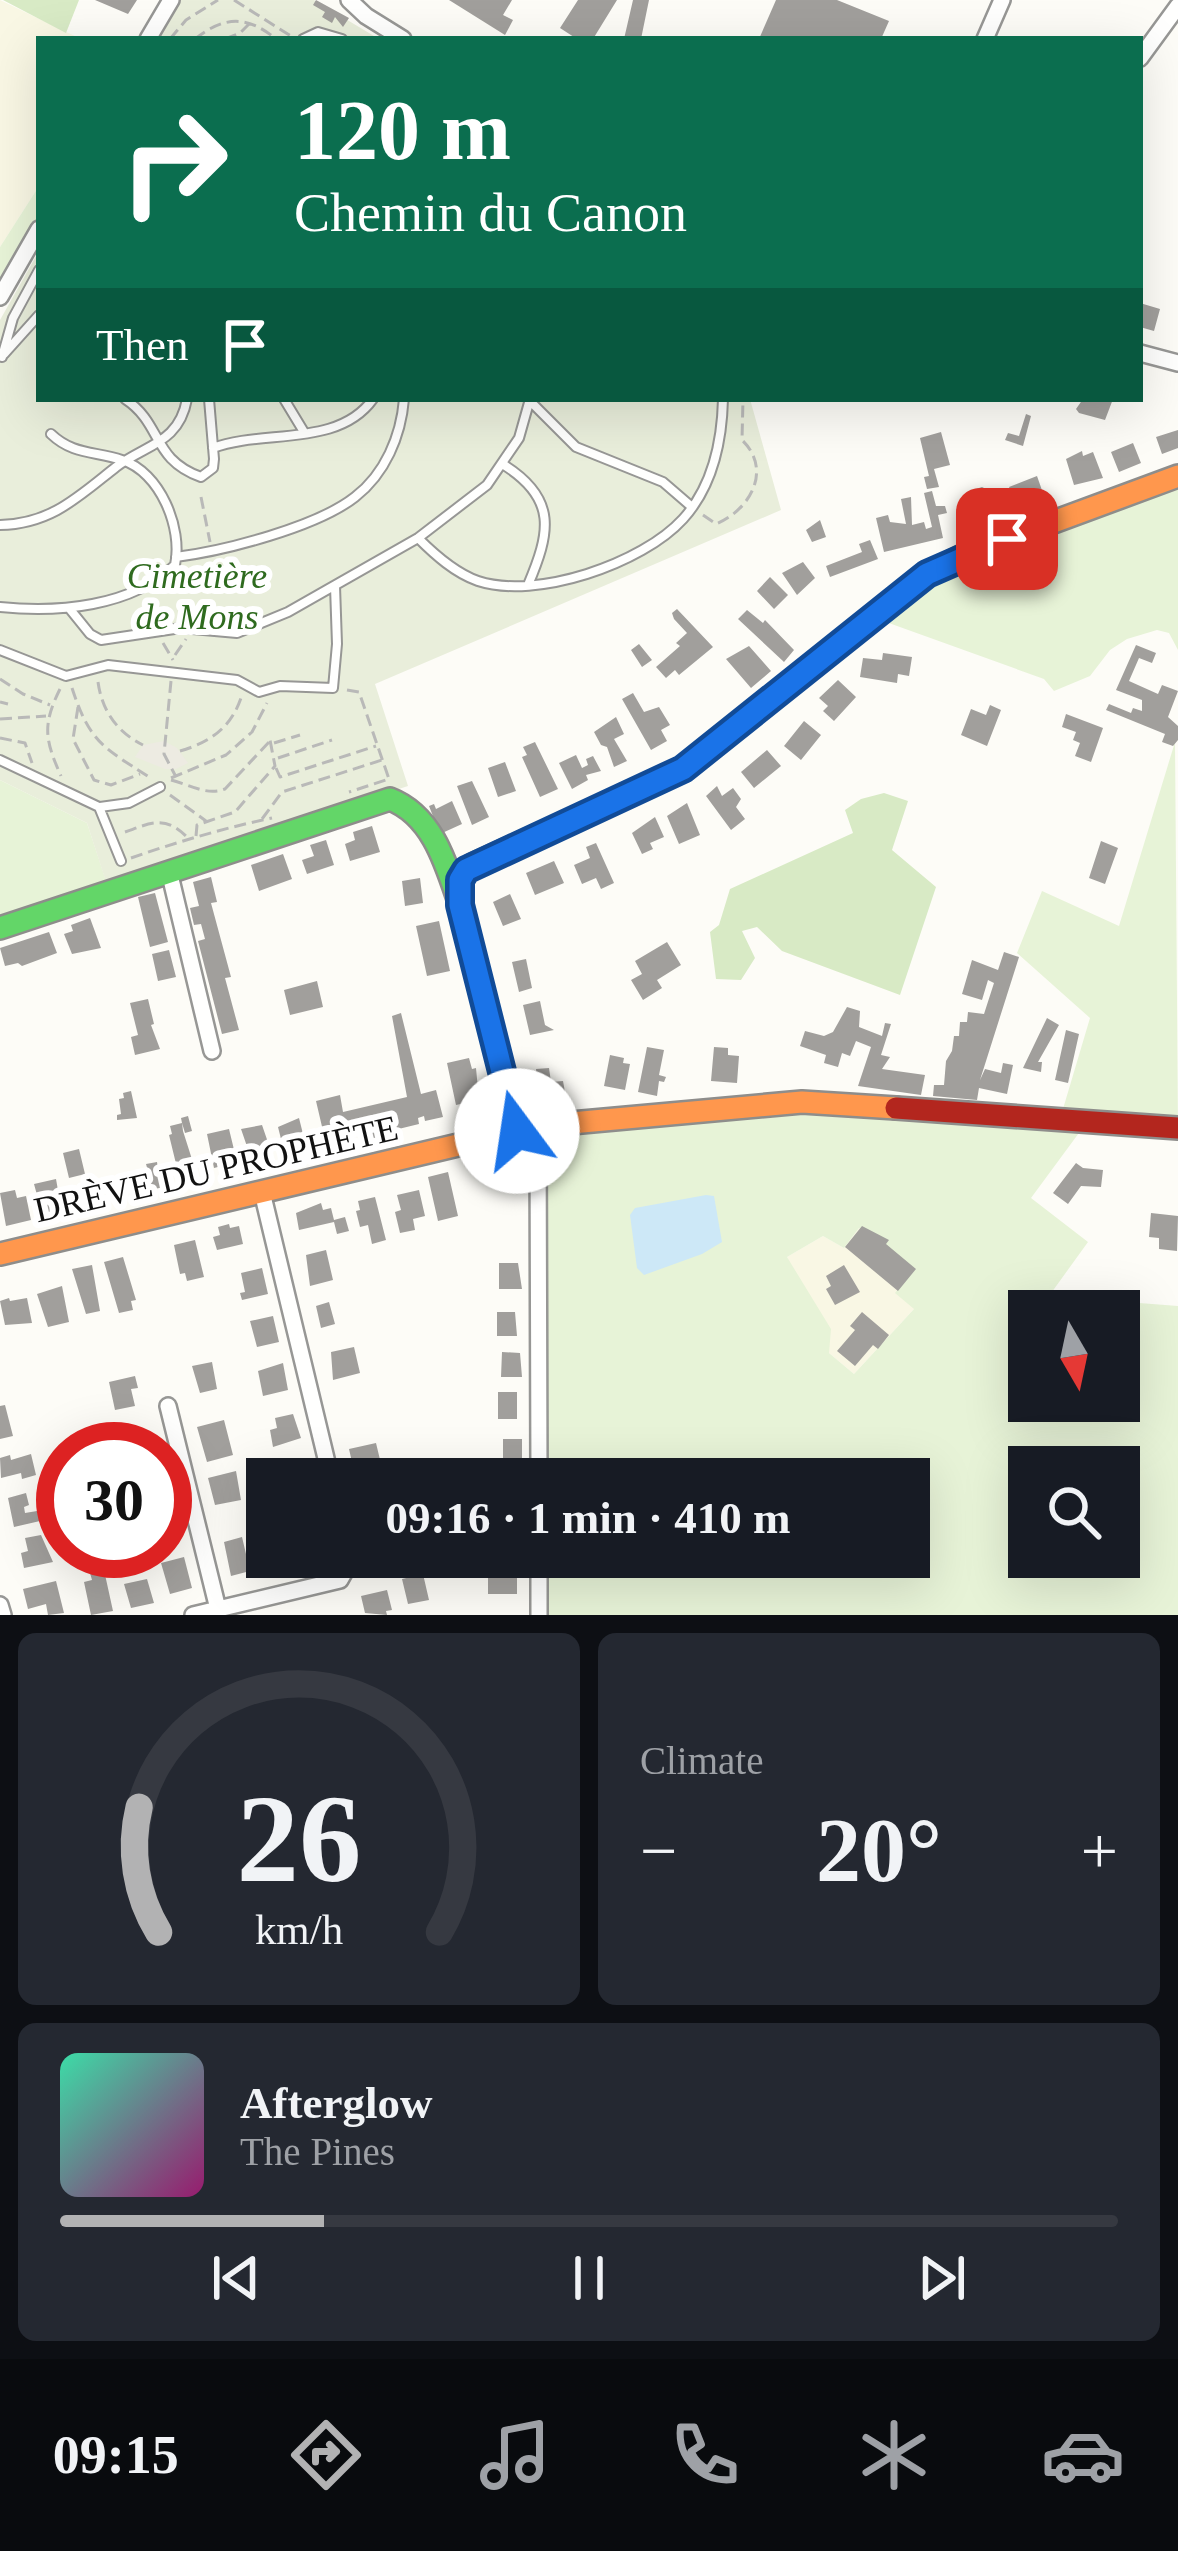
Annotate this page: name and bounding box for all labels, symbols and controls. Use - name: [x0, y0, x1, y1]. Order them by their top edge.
- icon: right: [96, 84, 252, 240]
- text: 120 m: [294, 84, 511, 177]
- text: Chemin du Canon: [294, 183, 687, 243]
- icon: arrive: [212, 312, 278, 378]
- text: Then: [96, 320, 188, 370]
- pin: [956, 488, 1058, 590]
- icon: arrive: [974, 506, 1040, 572]
- park label: Cimetière de Mons: [127, 556, 267, 637]
- position arrow: [454, 1068, 580, 1194]
- street label: DRÈVE DU PROPHÈTE: [30, 1108, 402, 1230]
- north arrow: [1008, 1290, 1140, 1422]
- map controls: [1008, 1290, 1140, 1578]
- speed limit sign: 30: [36, 1422, 192, 1578]
- button: search: [1008, 1446, 1140, 1578]
- text: 09:16 · 1 min · 410 m: [386, 1493, 791, 1543]
- text: Climate: [640, 1739, 763, 1782]
- text: 26: [237, 1770, 361, 1908]
- text: 20°: [816, 1801, 942, 1900]
- text: −: [640, 1814, 677, 1887]
- text: +: [1081, 1814, 1118, 1887]
- text: km/h: [255, 1906, 343, 1953]
- text: Afterglow: [240, 2078, 432, 2128]
- text: The Pines: [240, 2130, 395, 2173]
- icon: previous: [203, 2245, 269, 2311]
- icon: pause: [556, 2245, 622, 2311]
- icon: next: [909, 2245, 975, 2311]
- icon: directions: [284, 2413, 368, 2497]
- icon: music: [473, 2413, 557, 2497]
- icon: phone: [663, 2413, 747, 2497]
- icon: climate: [852, 2413, 936, 2497]
- icon: car: [1041, 2413, 1125, 2497]
- text: 09:15: [53, 2425, 179, 2485]

